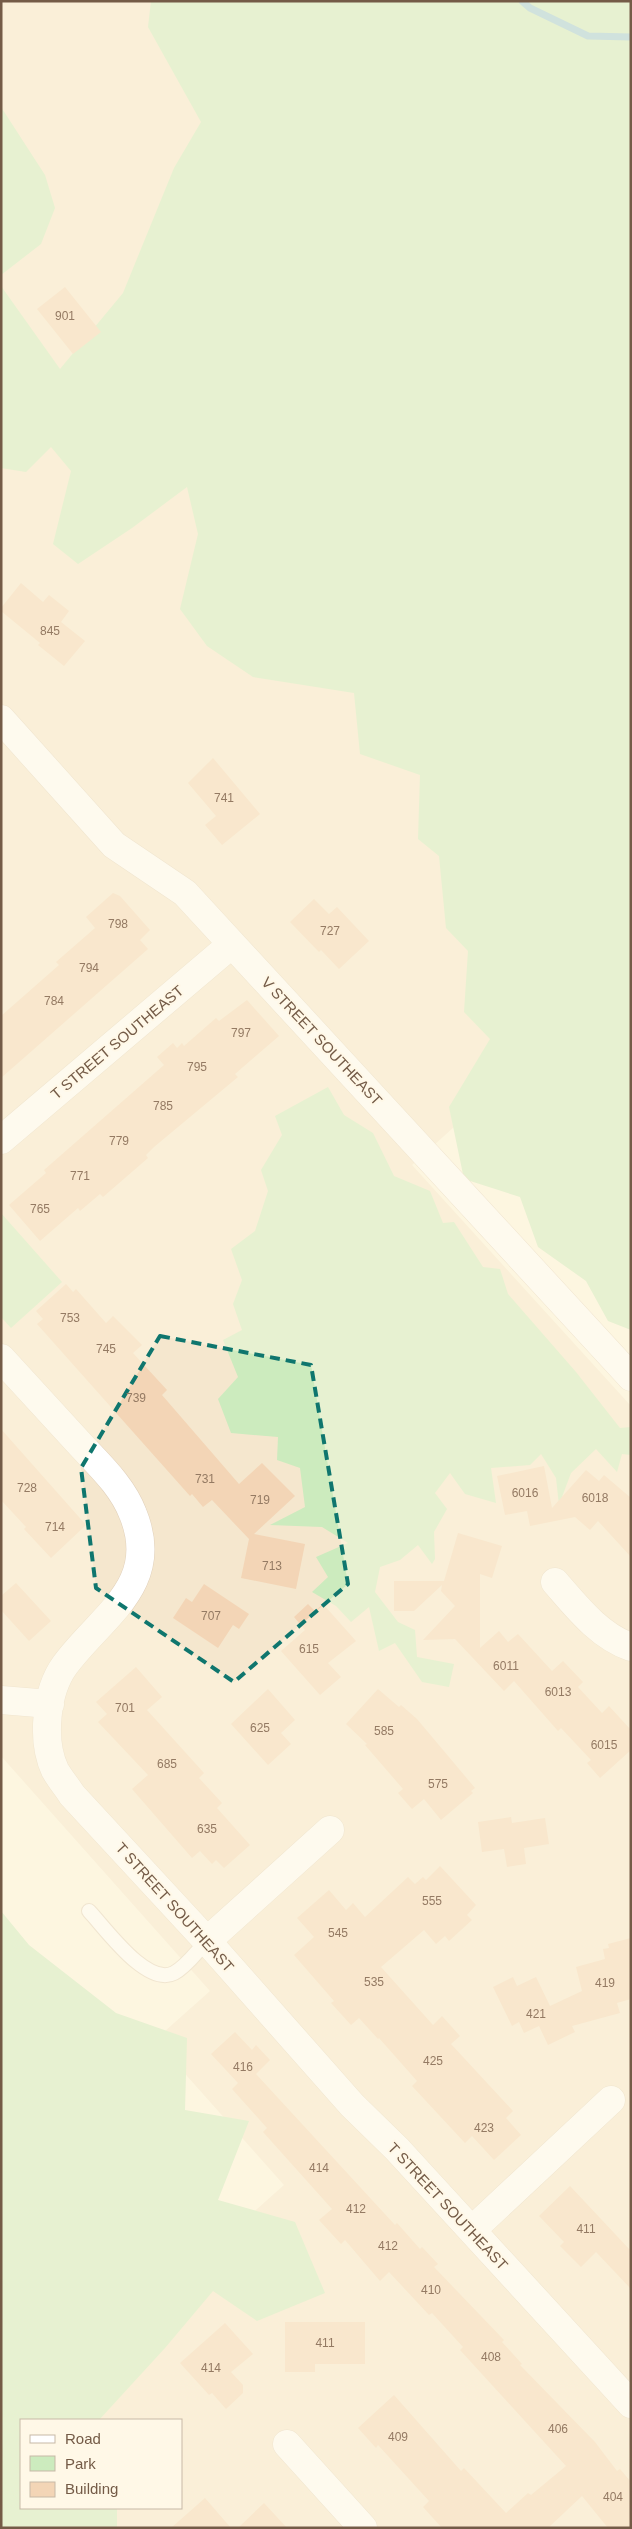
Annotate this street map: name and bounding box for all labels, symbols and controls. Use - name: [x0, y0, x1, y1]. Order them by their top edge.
- house number: 901: [55, 309, 75, 323]
- house number: 845: [40, 624, 60, 638]
- house number: 741: [214, 791, 234, 805]
- house number: 798: [108, 917, 128, 931]
- house number: 727: [320, 924, 340, 938]
- house number: 794: [79, 961, 99, 975]
- street label: V STREET SOUTHEAST: [258, 973, 386, 1109]
- street label: T STREET SOUTHEAST: [47, 982, 187, 1102]
- house number: 784: [44, 994, 64, 1008]
- house number: 797: [231, 1026, 251, 1040]
- house number: 795: [187, 1060, 207, 1074]
- house number: 785: [153, 1099, 173, 1113]
- house number: 779: [109, 1134, 129, 1148]
- house number: 771: [70, 1169, 90, 1183]
- house number: 765: [30, 1202, 50, 1216]
- house number: 753: [60, 1311, 80, 1325]
- house number: 745: [96, 1342, 116, 1356]
- house number: 739: [126, 1391, 146, 1405]
- house number: 731: [195, 1472, 215, 1486]
- house number: 728: [17, 1481, 37, 1495]
- house number: 6016: [512, 1486, 539, 1500]
- house number: 6018: [582, 1491, 609, 1505]
- house number: 719: [250, 1493, 270, 1507]
- house number: 714: [45, 1520, 65, 1534]
- house number: 713: [262, 1559, 282, 1573]
- house number: 707: [201, 1609, 221, 1623]
- house number: 615: [299, 1642, 319, 1656]
- house number: 6011: [493, 1659, 519, 1673]
- house number: 6013: [545, 1685, 572, 1699]
- house number: 701: [115, 1701, 135, 1715]
- house number: 625: [250, 1721, 270, 1735]
- house number: 585: [374, 1724, 394, 1738]
- house number: 6015: [591, 1738, 618, 1752]
- house number: 685: [157, 1757, 177, 1771]
- house number: 575: [428, 1777, 448, 1791]
- house number: 635: [197, 1822, 217, 1836]
- street label: T STREET SOUTHEAST: [113, 1839, 237, 1975]
- house number: 555: [422, 1894, 442, 1908]
- house number: 545: [328, 1926, 348, 1940]
- house number: 535: [364, 1975, 384, 1989]
- house number: 419: [595, 1976, 615, 1990]
- house number: 421: [526, 2007, 546, 2021]
- house number: 425: [423, 2054, 443, 2068]
- house number: 416: [233, 2060, 253, 2074]
- house number: 423: [474, 2121, 494, 2135]
- street label: T STREET SOUTHEAST: [385, 2139, 511, 2273]
- house number: 414: [309, 2161, 329, 2175]
- house number: 412: [346, 2202, 366, 2216]
- house number: 411: [576, 2222, 596, 2236]
- house number: 412: [378, 2239, 398, 2253]
- house number: 410: [421, 2283, 441, 2297]
- house number: 411: [315, 2336, 335, 2350]
- house number: 408: [481, 2350, 501, 2364]
- house number: 414: [201, 2361, 221, 2375]
- legend: [20, 2419, 182, 2509]
- house number: 406: [548, 2422, 568, 2436]
- text: Road: [65, 2430, 101, 2447]
- house number: 409: [388, 2430, 408, 2444]
- text: Park: [65, 2455, 96, 2472]
- text: Building: [65, 2480, 118, 2497]
- house number: 404: [603, 2490, 623, 2504]

